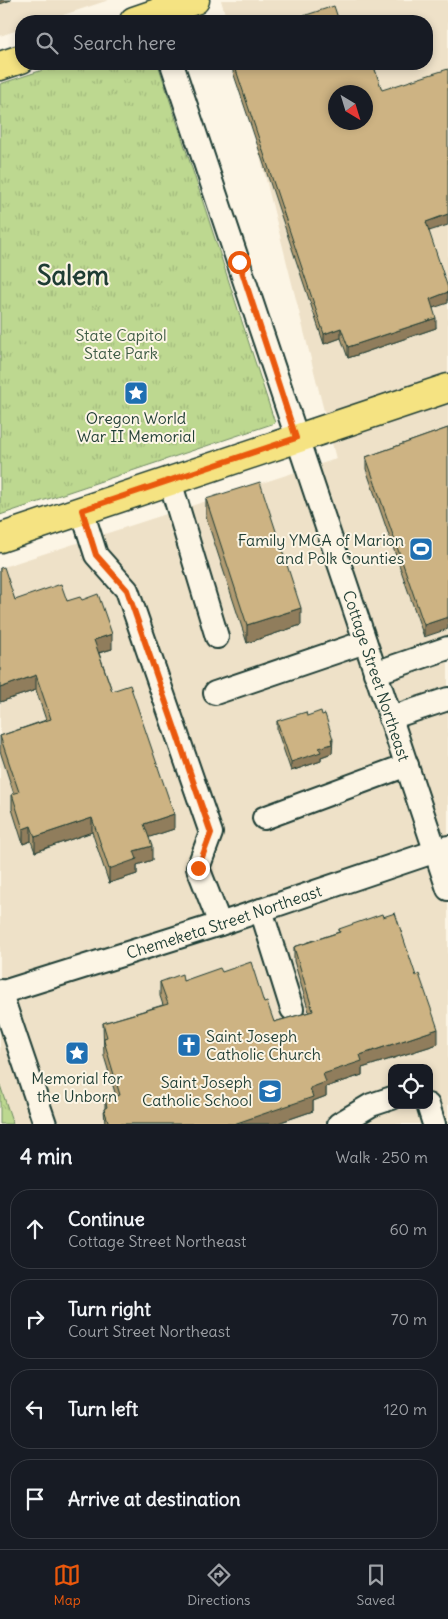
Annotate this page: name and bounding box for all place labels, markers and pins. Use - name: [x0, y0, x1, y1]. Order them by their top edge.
- place icon: Oregon World War II Memorial: [123, 380, 149, 406]
- place label: Oregon World War II Memorial: [77, 408, 195, 446]
- place label: Family YMCA of Marion and Polk Counties: [238, 530, 404, 568]
- sports icon: Family YMCA of Marion and Polk Counties: [408, 536, 434, 562]
- place label: Saint Joseph Catholic Church: [206, 1026, 321, 1064]
- church icon: Saint Joseph Catholic Church: [176, 1032, 202, 1058]
- place icon: Memorial for the Unborn: [64, 1040, 90, 1066]
- place label: Memorial for the Unborn: [31, 1068, 123, 1106]
- place label: Saint Joseph Catholic School: [142, 1072, 252, 1110]
- school or university icon: Saint Joseph Catholic School: [257, 1078, 283, 1104]

